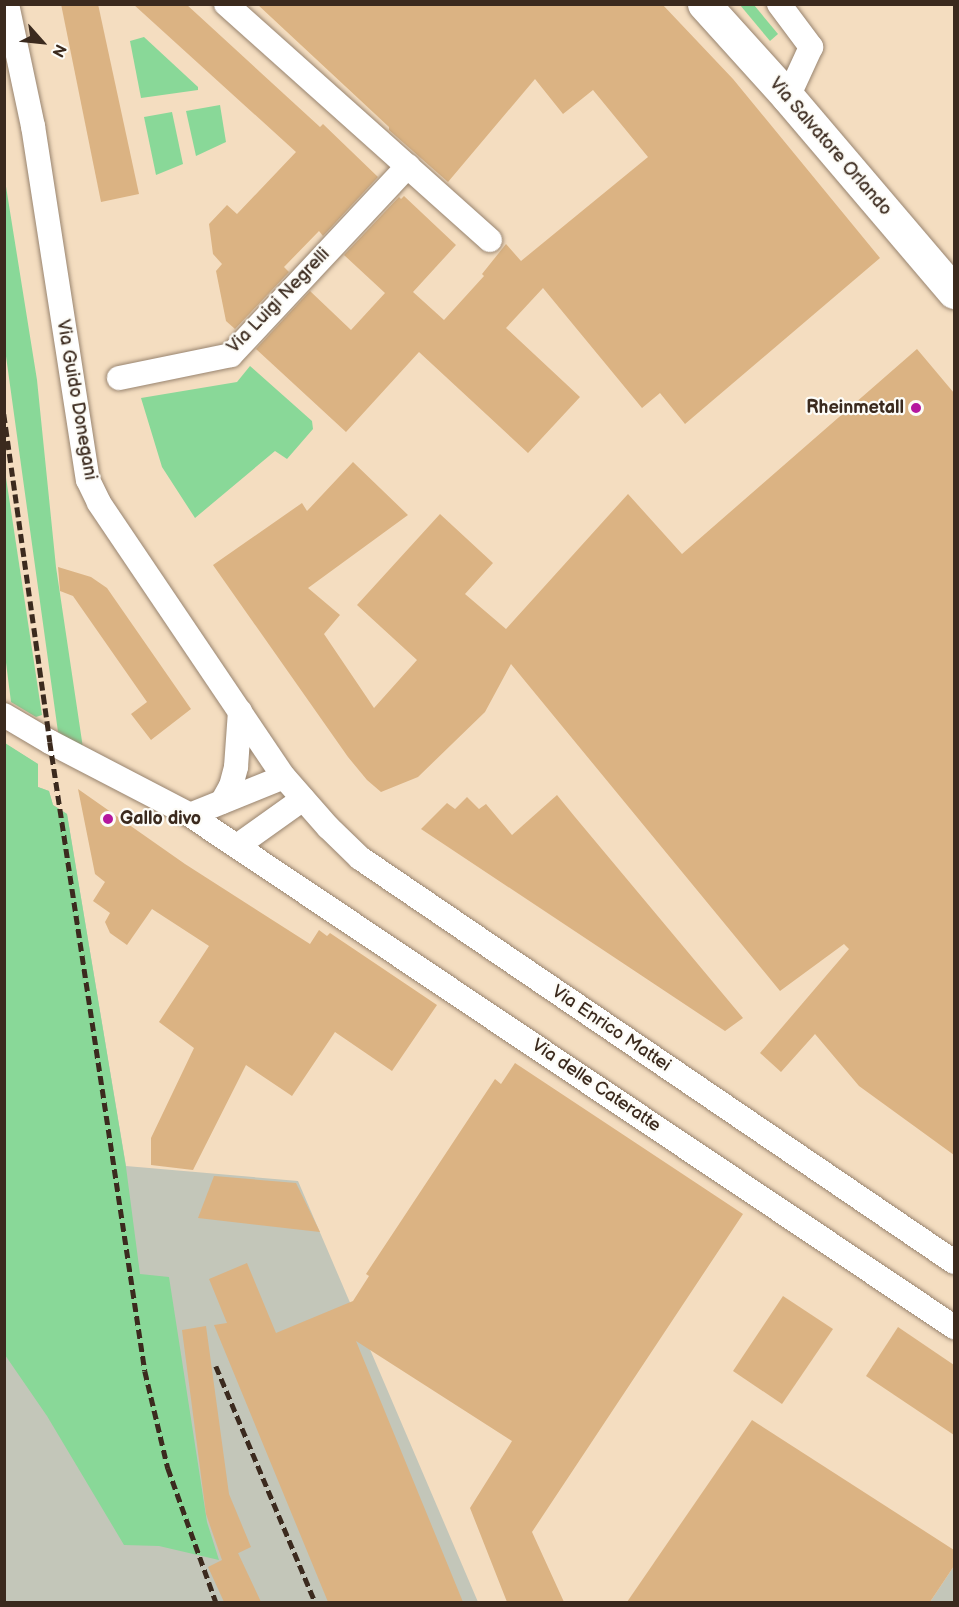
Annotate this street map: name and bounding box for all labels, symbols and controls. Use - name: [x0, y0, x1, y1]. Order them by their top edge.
- north arrow: [12, 12, 72, 72]
- text: N: [47, 41, 70, 60]
- street label: Via Salvatore Orlando: [764, 74, 896, 220]
- street label: Via Luigi Negrelli: [223, 244, 335, 358]
- street label: Via Guido Donegani: [51, 318, 101, 482]
- place label: Rheinmetall: [806, 397, 904, 419]
- marker: Rheinmetall: [909, 401, 923, 415]
- place label: Gallo divo: [120, 808, 201, 830]
- marker: Gallo divo: [101, 812, 115, 826]
- street label: Via Enrico Mattei: [547, 981, 675, 1077]
- street label: Via delle Cateratte: [527, 1035, 665, 1137]

